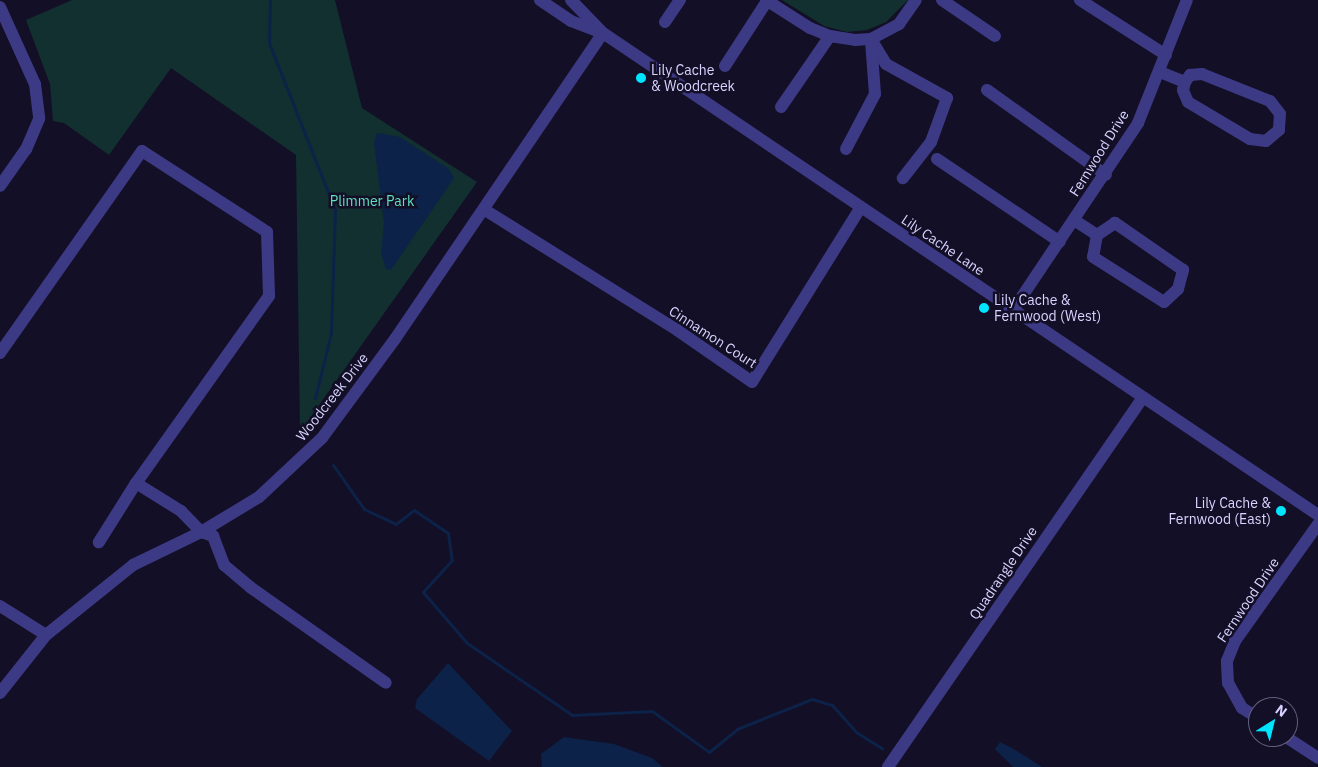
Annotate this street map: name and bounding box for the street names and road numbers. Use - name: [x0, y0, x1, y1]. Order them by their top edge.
- street label: Fernwood Drive: [1066, 107, 1132, 199]
- street label: Lily Cache Lane: [898, 211, 988, 279]
- street label: Cinnamon Court: [666, 302, 760, 372]
- street label: Woodcreek Drive: [293, 350, 371, 444]
- street label: Quadrangle Drive: [966, 523, 1040, 623]
- street label: Fernwood Drive: [1214, 554, 1282, 646]

